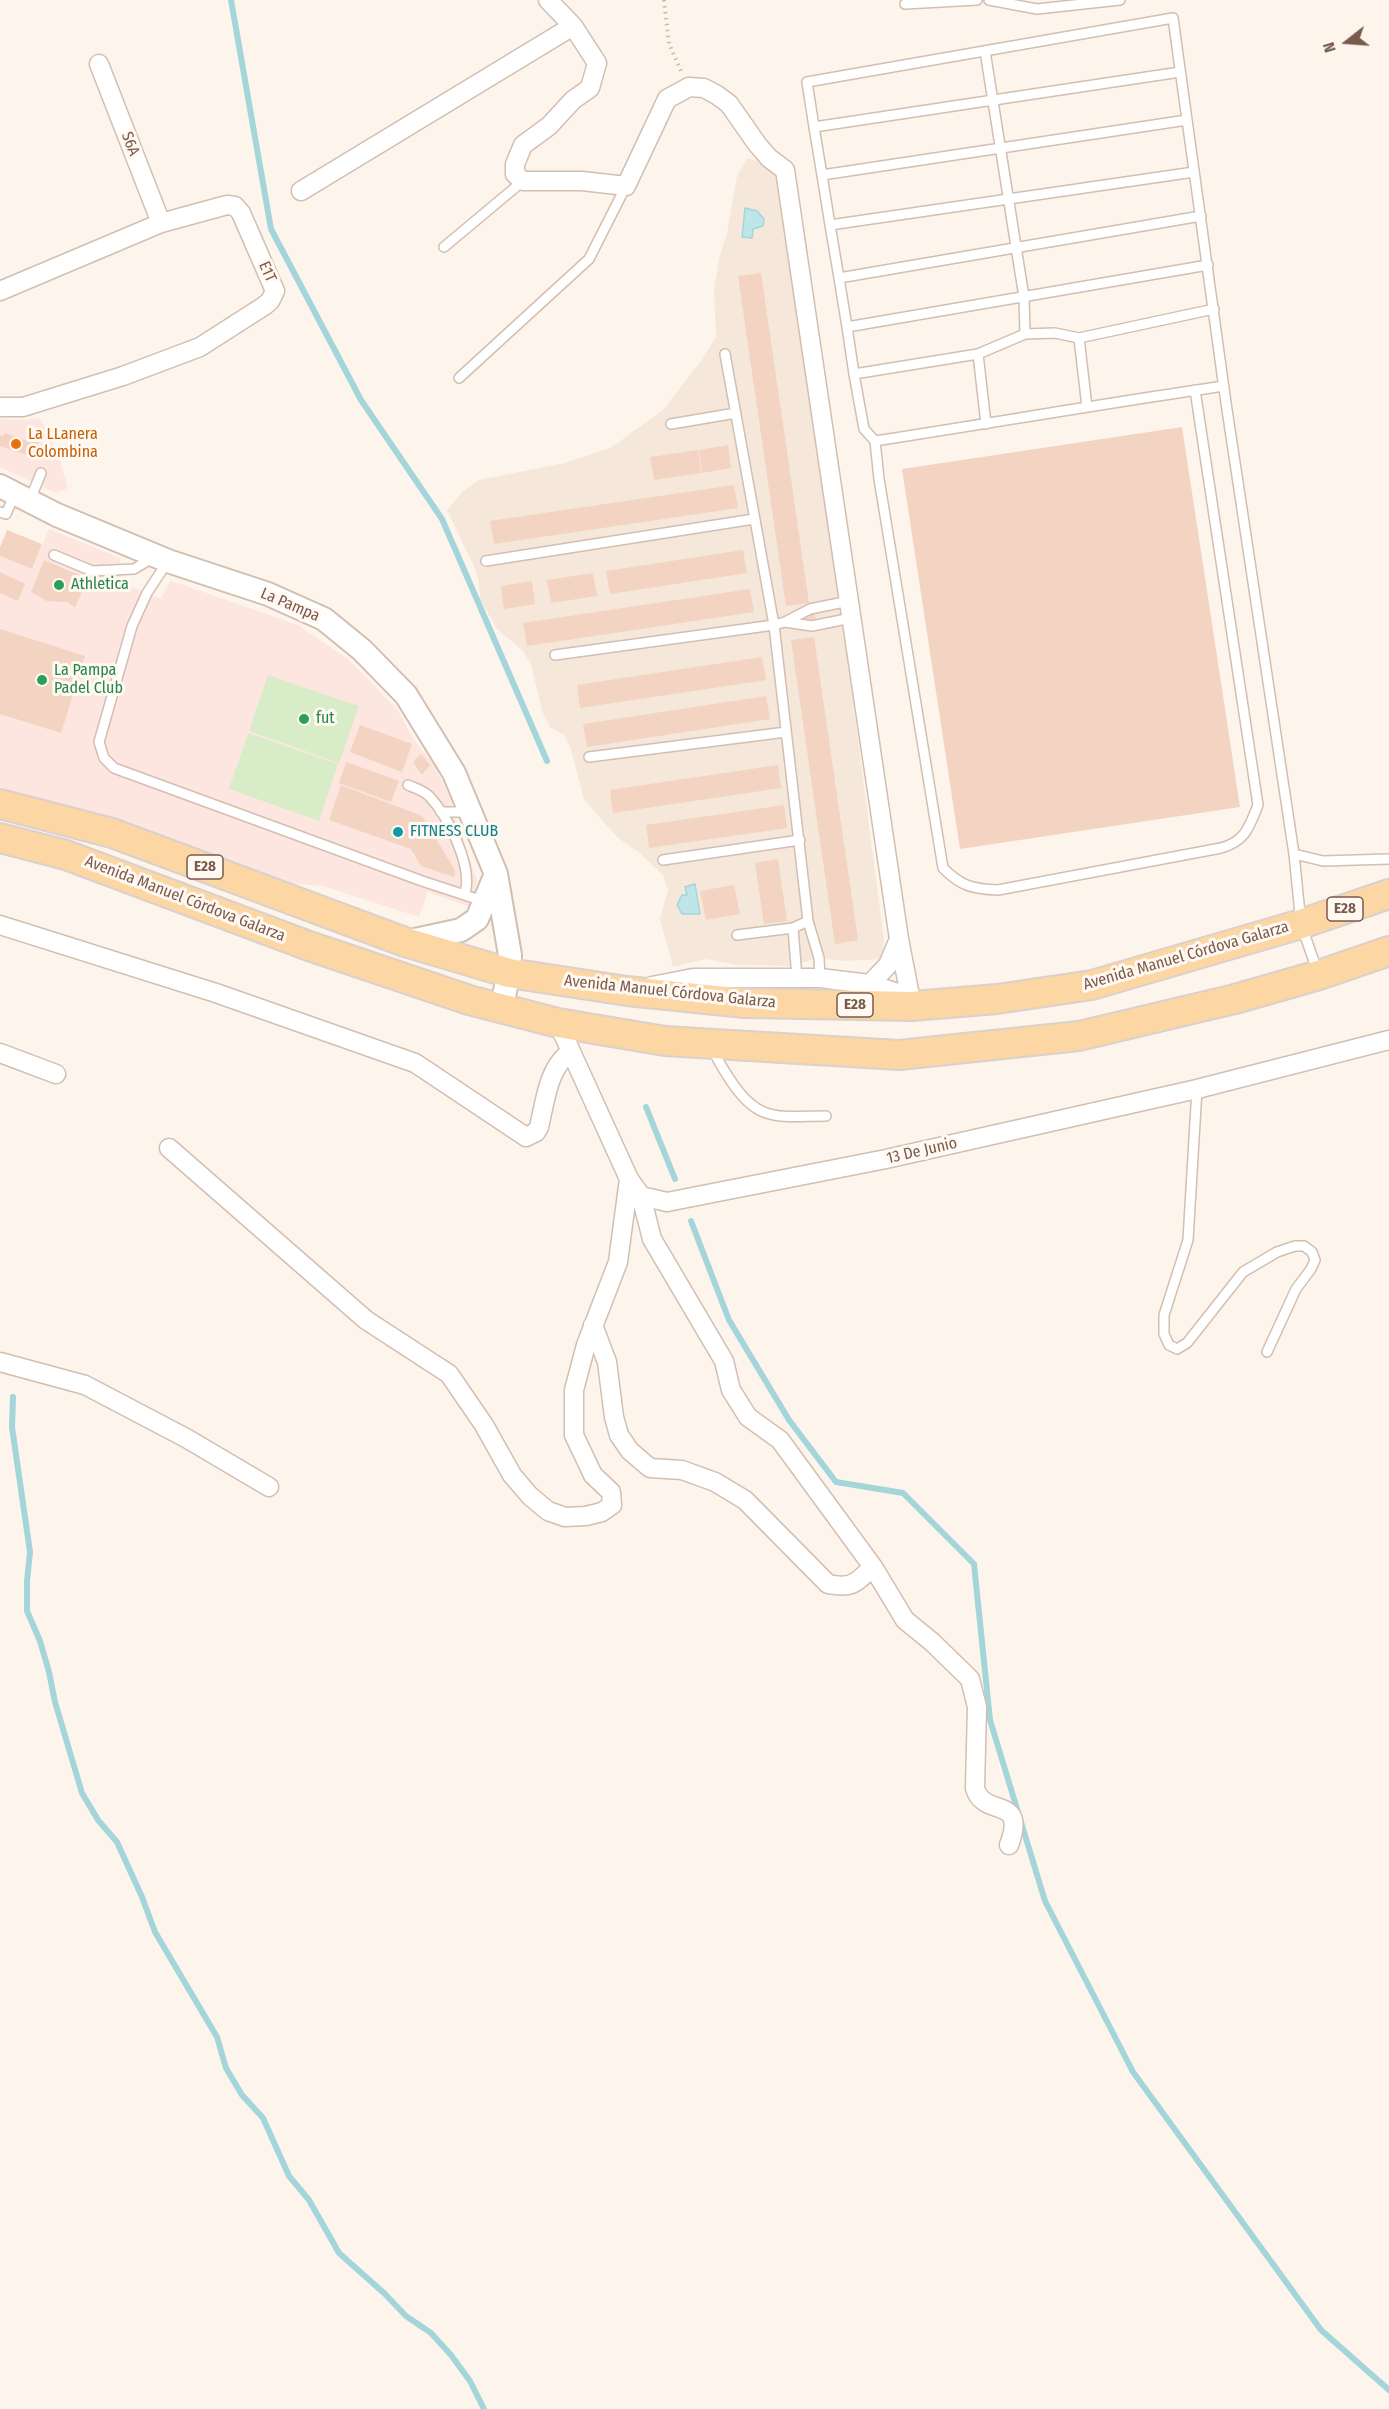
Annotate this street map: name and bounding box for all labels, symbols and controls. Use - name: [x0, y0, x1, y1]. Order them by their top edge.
- north arrow: [1317, 12, 1377, 72]
- text: N: [1319, 40, 1340, 55]
- street label: S6A: [117, 129, 143, 159]
- street label: E1T: [254, 259, 280, 285]
- place label: La LLanera Colombina: [28, 425, 98, 463]
- marker: La LLanera Colombina: [9, 437, 23, 451]
- place label: Athletica: [71, 575, 129, 595]
- marker: Athletica: [52, 578, 66, 592]
- street label: La Pampa: [257, 584, 323, 626]
- place label: La Pampa Padel Club: [54, 661, 123, 699]
- marker: La Pampa Padel Club: [35, 673, 49, 687]
- place label: fut: [316, 709, 334, 729]
- marker: fut: [297, 712, 311, 726]
- place label: FITNESS CLUB: [410, 822, 498, 842]
- marker: FITNESS CLUB: [391, 825, 405, 839]
- street label: Avenida Manuel Córdova Galarza: [82, 852, 288, 946]
- road number: E28: [187, 855, 223, 879]
- road number: E28: [1327, 897, 1363, 921]
- street label: Avenida Manuel Córdova Galarza: [1081, 917, 1291, 995]
- street label: Avenida Manuel Córdova Galarza: [563, 971, 777, 1013]
- road number: E28: [837, 993, 873, 1017]
- street label: 13 De Junio: [885, 1134, 959, 1168]

